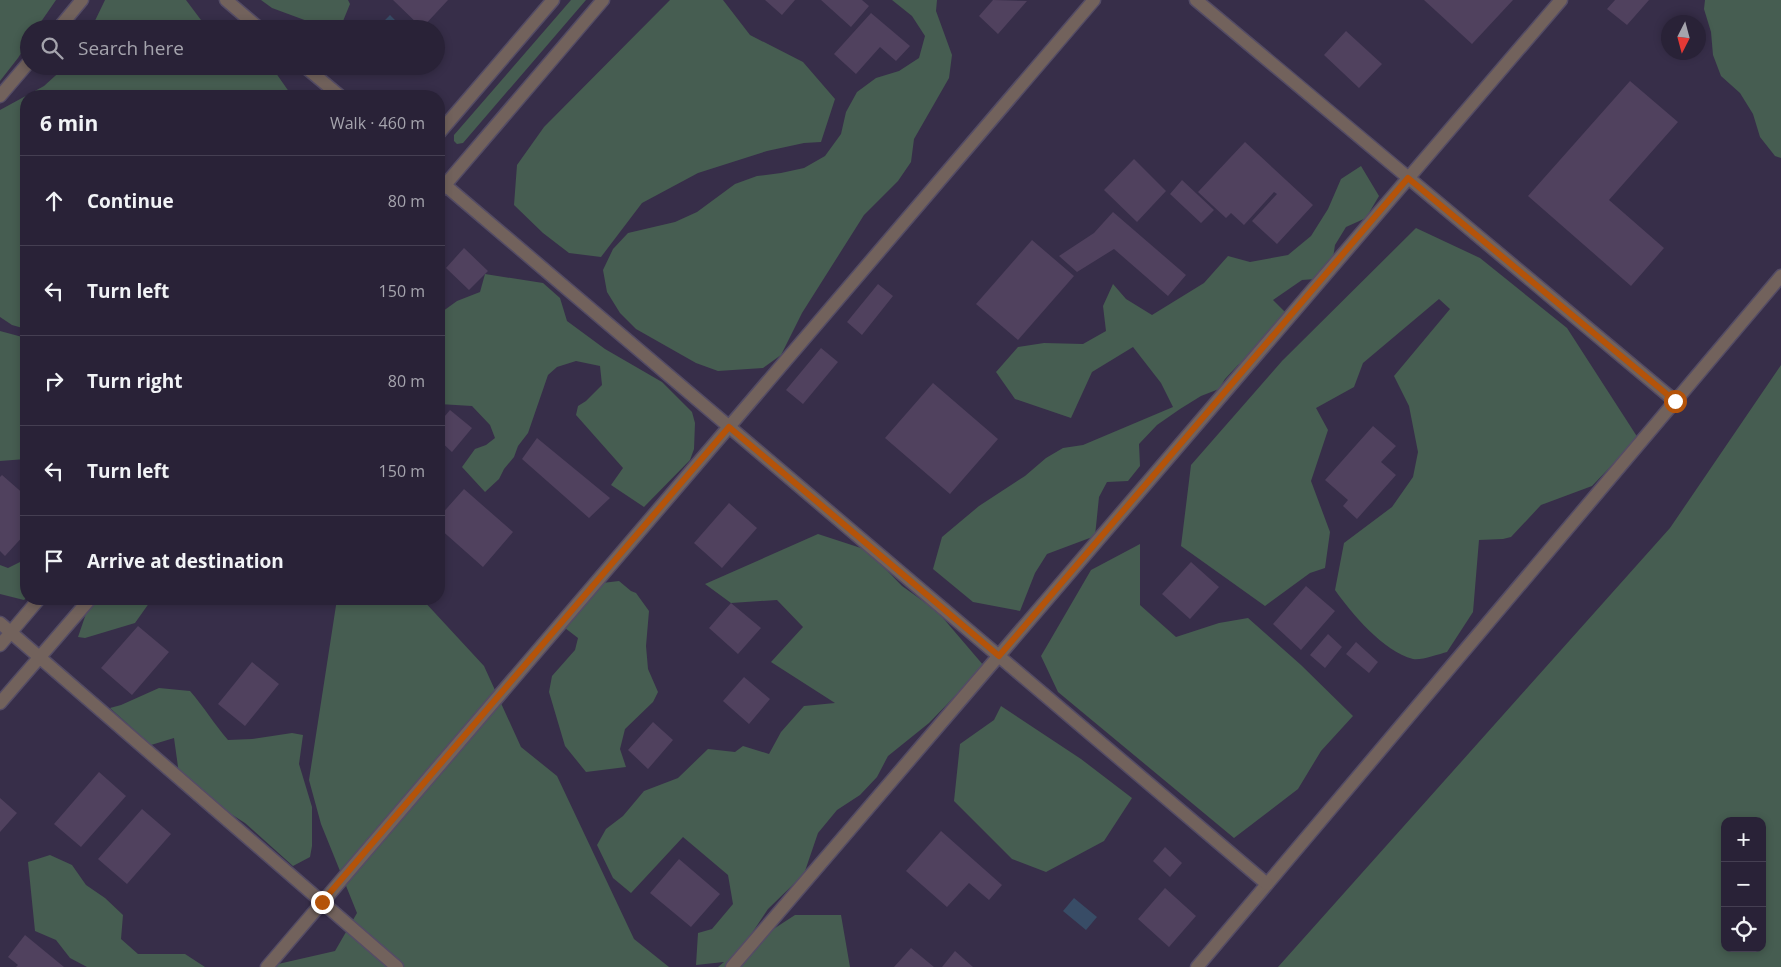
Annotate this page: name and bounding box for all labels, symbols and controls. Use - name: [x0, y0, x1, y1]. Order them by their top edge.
- north arrow: [1661, 15, 1706, 60]
- search box: [20, 20, 445, 75]
- icon: search: [38, 34, 66, 62]
- text: Search here: [78, 35, 184, 61]
- text: 6 min: [40, 109, 98, 137]
- text: Walk · 460 m: [330, 112, 425, 134]
- icon: ahead: [40, 187, 68, 215]
- text: Continue: [87, 188, 174, 214]
- text: 80 m: [388, 190, 425, 212]
- icon: left: [40, 277, 68, 305]
- text: Turn left: [87, 278, 169, 304]
- text: 150 m: [379, 280, 425, 302]
- icon: right: [40, 367, 68, 395]
- text: Turn right: [87, 368, 182, 394]
- text: 80 m: [388, 370, 425, 392]
- route start: [1664, 390, 1687, 413]
- icon: left: [40, 457, 68, 485]
- text: Turn left: [87, 458, 169, 484]
- text: 150 m: [379, 460, 425, 482]
- icon: arrive: [40, 547, 68, 575]
- text: Arrive at destination: [87, 548, 284, 574]
- map controls: [1721, 817, 1766, 952]
- button: +: [1721, 817, 1766, 862]
- button: −: [1721, 862, 1766, 907]
- route end: [311, 891, 334, 914]
- button: locate: [1721, 907, 1766, 952]

